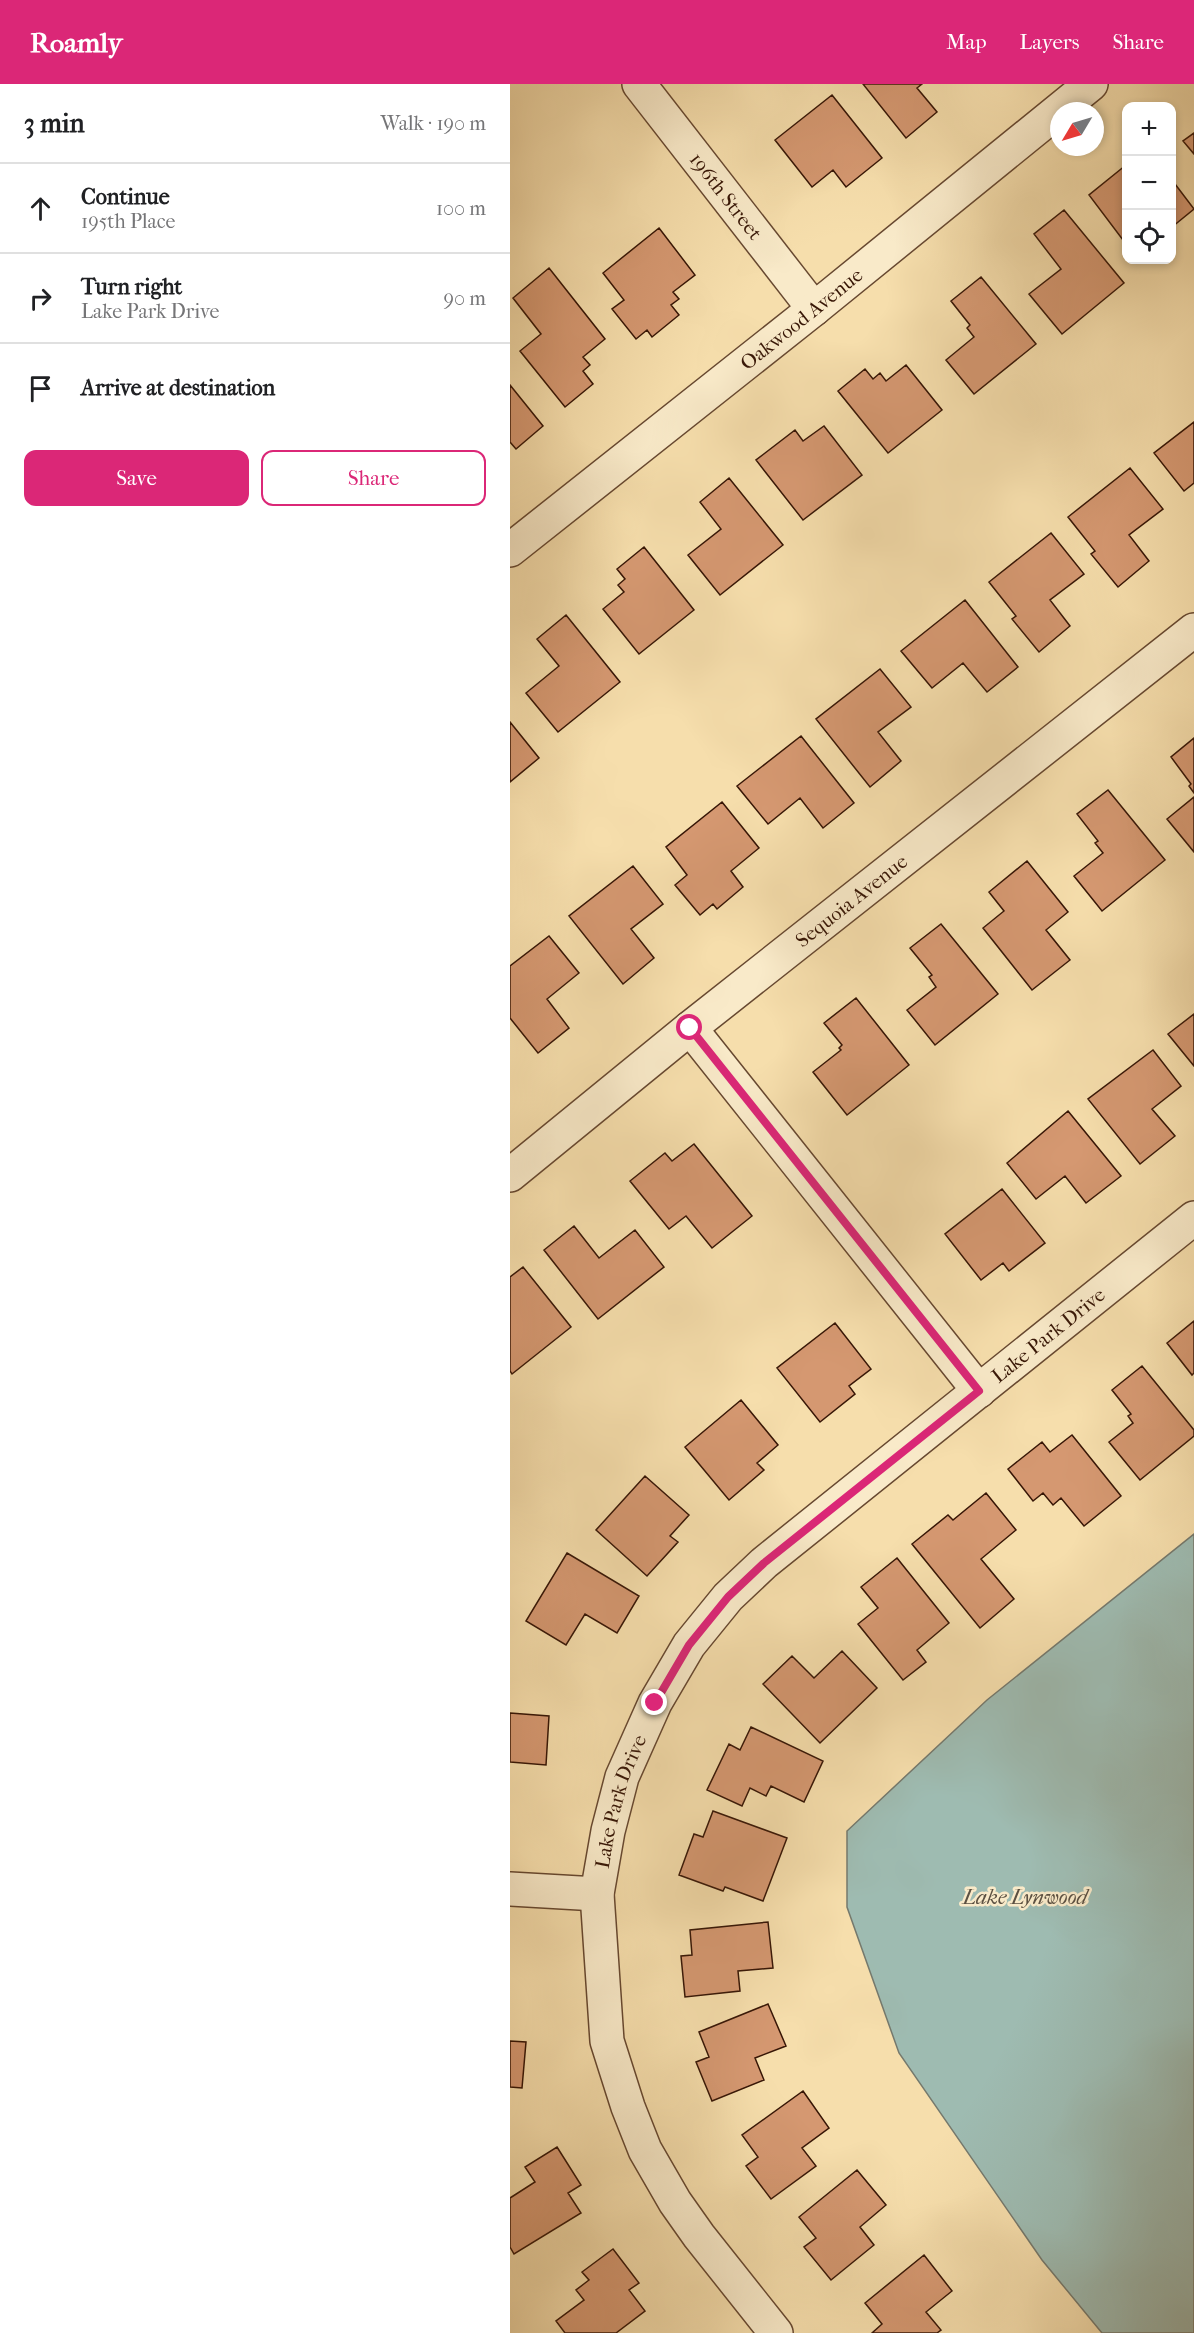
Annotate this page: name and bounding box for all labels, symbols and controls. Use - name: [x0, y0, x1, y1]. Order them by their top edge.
- text: Roamly: [30, 26, 122, 59]
- text: Map: [946, 30, 987, 54]
- text: Layers: [1020, 30, 1079, 54]
- text: Share: [1112, 30, 1164, 54]
- north arrow: [1050, 102, 1104, 156]
- map controls: [1122, 102, 1176, 264]
- button: +: [1122, 102, 1176, 156]
- text: 3 min: [24, 108, 85, 139]
- text: Walk · 190 m: [380, 112, 486, 135]
- street label: 196th Street: [685, 148, 767, 244]
- button: −: [1122, 156, 1176, 210]
- text: Continue: [81, 184, 170, 210]
- icon: ahead: [24, 192, 57, 225]
- text: 100 m: [436, 197, 486, 220]
- text: 195th Place: [81, 210, 175, 233]
- button: locate: [1122, 210, 1176, 264]
- street label: Oakwood Avenue: [736, 263, 867, 375]
- text: Turn right: [81, 274, 182, 300]
- icon: right: [24, 282, 57, 315]
- text: 90 m: [444, 287, 486, 310]
- text: Lake Park Drive: [81, 300, 219, 323]
- icon: arrive: [24, 372, 57, 405]
- text: Arrive at destination: [81, 375, 275, 401]
- button: Save: [24, 450, 249, 506]
- button: Share: [261, 450, 486, 506]
- street label: Sequoia Avenue: [791, 849, 912, 952]
- route start: [676, 1014, 702, 1040]
- street label: Lake Park Drive: [987, 1283, 1109, 1387]
- route end: [641, 1689, 667, 1715]
- street label: Lake Park Drive: [590, 1731, 651, 1870]
- water label: Lake Lynwood: [961, 1885, 1090, 1909]

